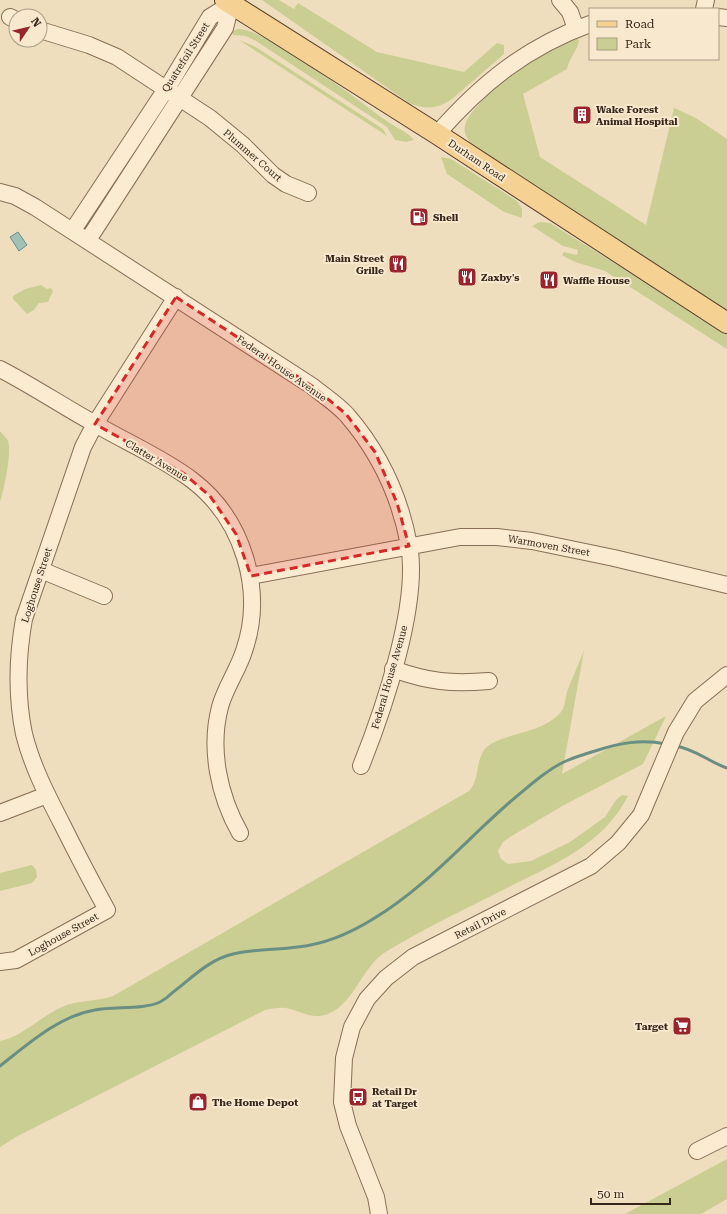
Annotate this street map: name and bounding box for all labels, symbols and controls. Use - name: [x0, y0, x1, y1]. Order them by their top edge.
- north arrow: [8, 8, 48, 48]
- legend: [589, 8, 719, 60]
- text: N: [28, 15, 44, 30]
- text: Road: [625, 17, 655, 31]
- street label: Quatrefoil Street: [160, 20, 211, 94]
- text: Park: [625, 37, 652, 51]
- building icon: Wake Forest Animal Hospital: [571, 104, 593, 126]
- place label: Wake Forest Animal Hospital: [596, 104, 678, 127]
- street label: Plummer Court: [221, 127, 284, 184]
- street label: Durham Road: [446, 137, 508, 184]
- fuel station icon: Shell: [408, 206, 430, 228]
- place label: Shell: [433, 212, 459, 223]
- place label: Main Street Grille: [325, 253, 384, 276]
- restaurant icon: Main Street Grille: [387, 253, 409, 275]
- restaurant icon: Zaxby's: [456, 266, 478, 288]
- restaurant icon: Waffle House: [538, 269, 560, 291]
- place label: Zaxby's: [481, 272, 519, 283]
- place label: Waffle House: [563, 275, 630, 286]
- street label: Federal House Avenue: [235, 333, 329, 404]
- street label: Clatter Avenue: [123, 437, 190, 484]
- street label: Warmoven Street: [507, 533, 591, 558]
- street label: Loghouse Street: [19, 546, 54, 624]
- street label: Federal House Avenue: [369, 624, 410, 730]
- street label: Retail Drive: [453, 906, 508, 941]
- street label: Loghouse Street: [26, 911, 100, 958]
- supermarket icon: Target: [671, 1015, 693, 1037]
- place label: Target: [635, 1021, 668, 1032]
- bus stop icon: Retail Dr at Target: [347, 1086, 369, 1108]
- place label: Retail Dr at Target: [372, 1086, 417, 1109]
- shop icon: The Home Depot: [187, 1091, 209, 1113]
- place label: The Home Depot: [212, 1097, 298, 1108]
- scale bar: [591, 1180, 670, 1206]
- text: 50 m: [597, 1187, 624, 1201]

